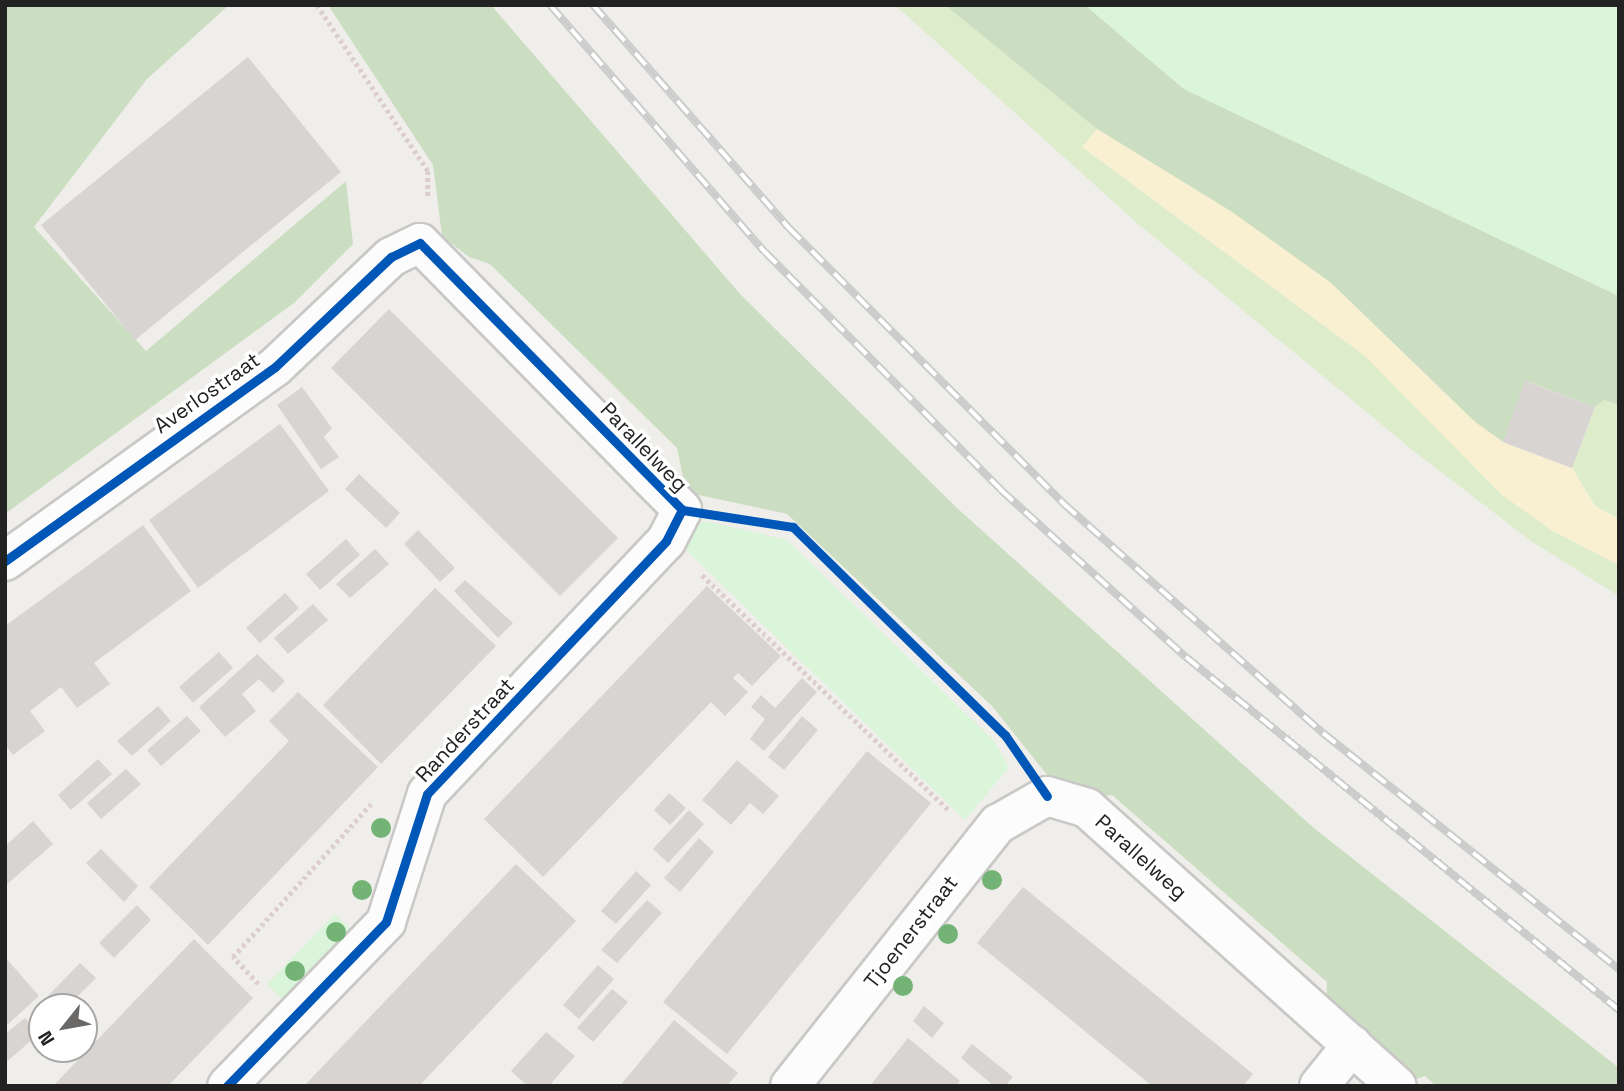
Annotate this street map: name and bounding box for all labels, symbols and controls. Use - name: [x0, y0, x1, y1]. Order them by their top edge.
- street label: Averlostraat: [149, 347, 265, 439]
- street label: Parallelweg: [595, 397, 693, 497]
- street label: Randerstraat: [410, 673, 520, 787]
- street label: Parallelweg: [1090, 809, 1192, 905]
- street label: Tjoenerstraat: [859, 870, 963, 994]
- north arrow: [28, 993, 98, 1063]
- text: N: [32, 1026, 60, 1050]

